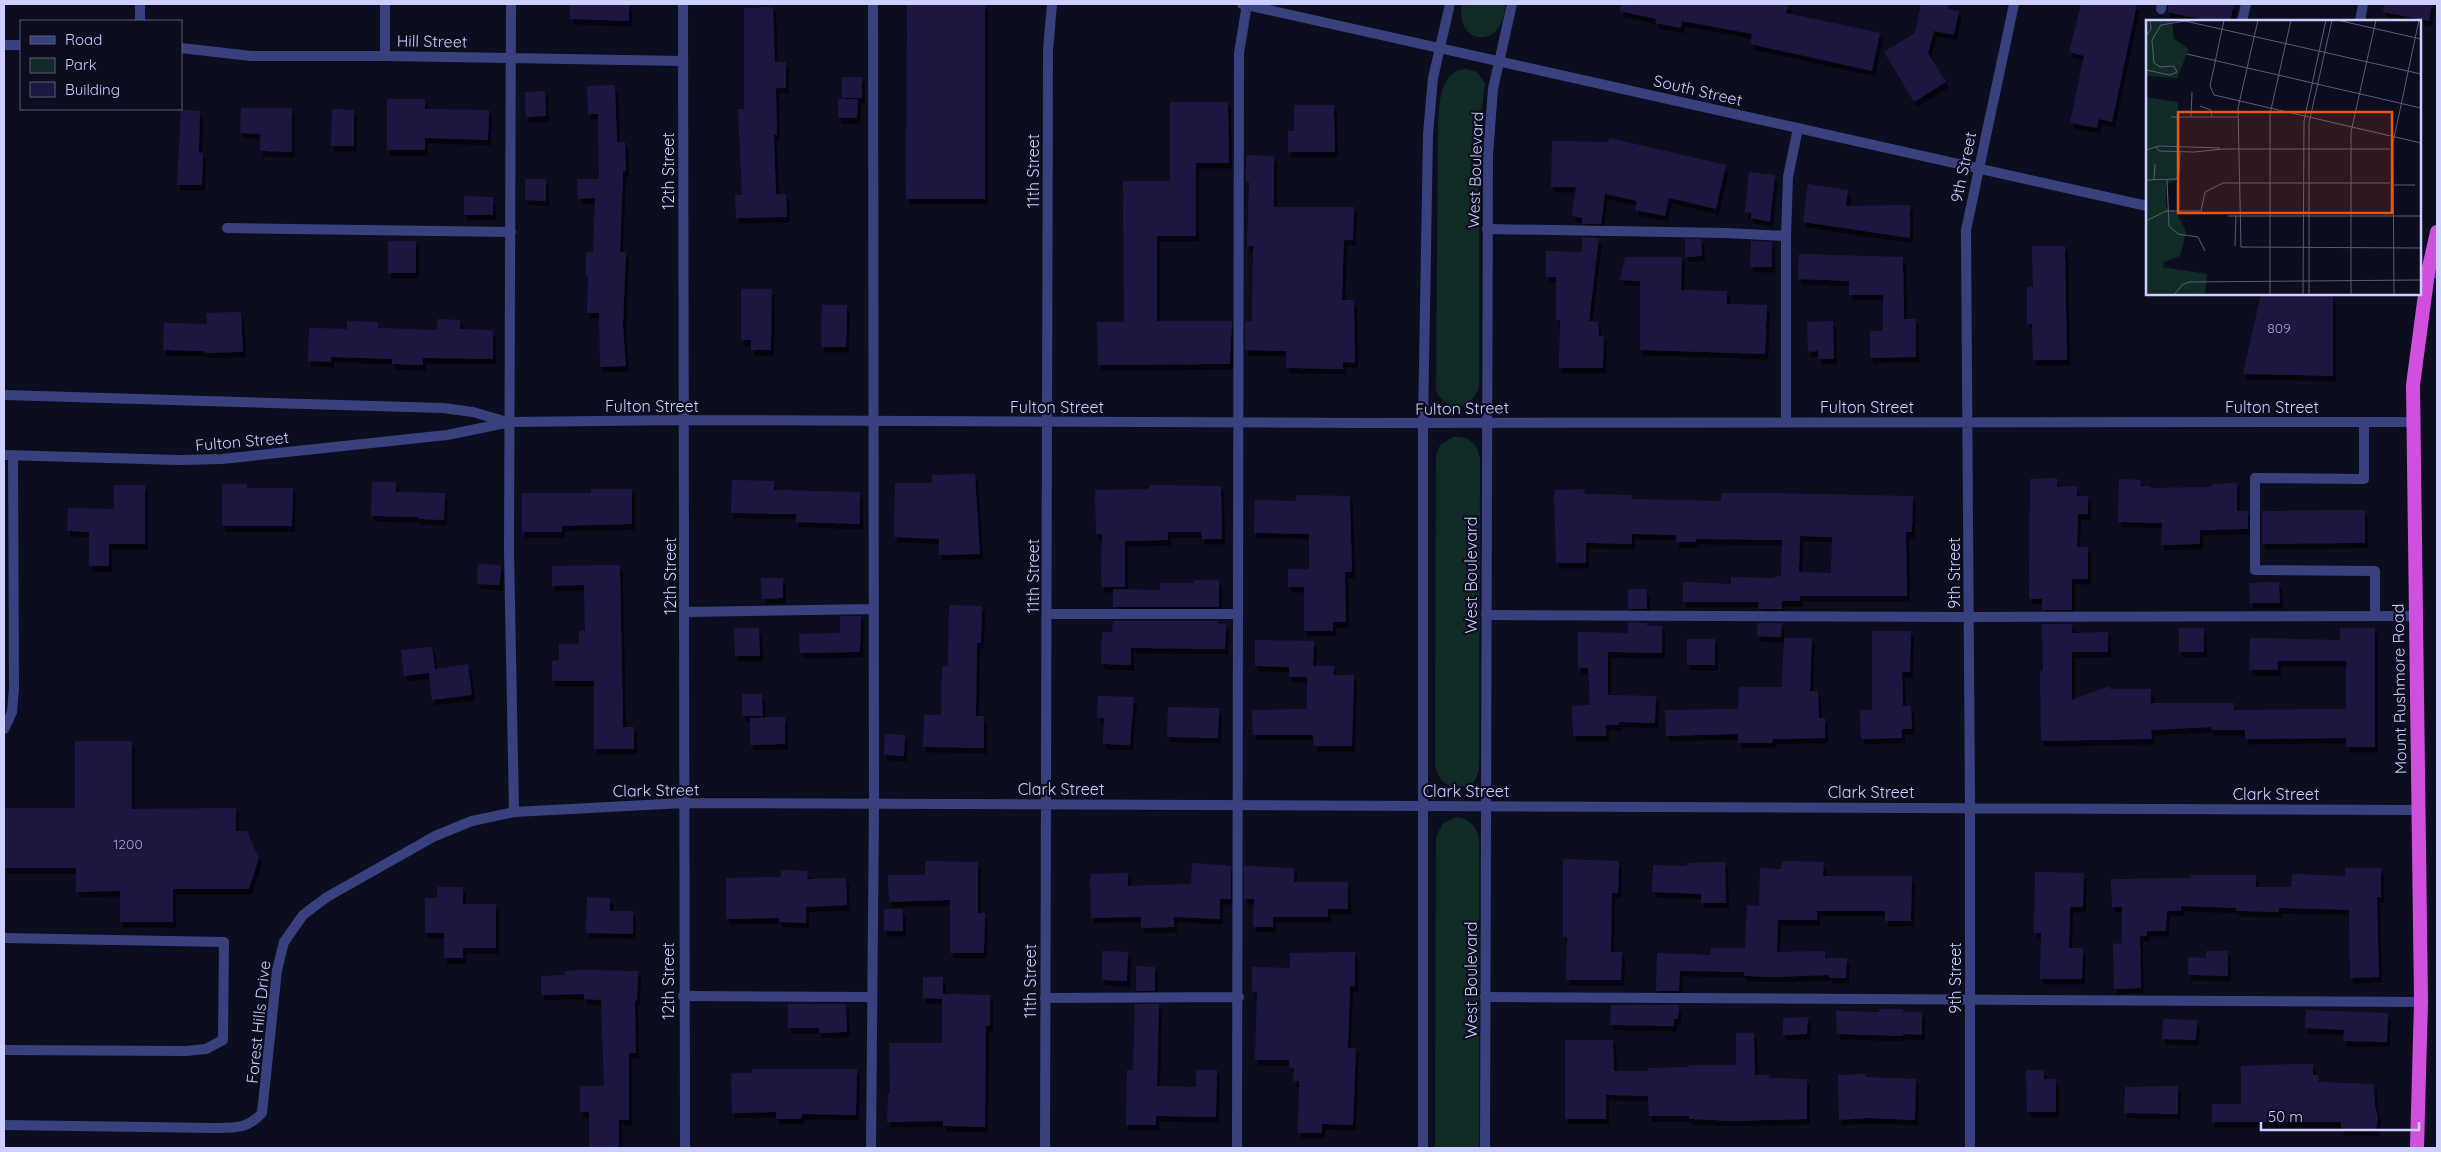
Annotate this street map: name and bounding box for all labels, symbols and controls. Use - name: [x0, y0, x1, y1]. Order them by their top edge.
- legend: [20, 20, 182, 110]
- inset map: [2146, 20, 2421, 295]
- text: Road: [65, 30, 102, 49]
- street label: Hill Street: [397, 30, 467, 52]
- text: Park: [65, 55, 97, 74]
- street label: South Street: [1652, 70, 1744, 110]
- text: Building: [65, 80, 120, 99]
- street label: West Boulevard: [1463, 111, 1487, 229]
- street label: 9th Street: [1946, 130, 1980, 204]
- street label: 12th Street: [658, 132, 678, 210]
- street label: 11th Street: [1023, 134, 1043, 208]
- house number: 809: [2267, 319, 2291, 337]
- street label: Fulton Street: [605, 396, 699, 416]
- street label: Fulton Street: [1010, 397, 1104, 417]
- street label: Fulton Street: [1415, 397, 1509, 419]
- street label: Fulton Street: [1820, 397, 1914, 417]
- street label: Fulton Street: [2225, 397, 2319, 417]
- street label: Fulton Street: [194, 427, 290, 455]
- street label: West Boulevard: [1461, 517, 1481, 633]
- street label: 12th Street: [660, 537, 680, 615]
- street label: 9th Street: [1944, 537, 1964, 609]
- street label: 11th Street: [1023, 539, 1043, 613]
- street label: Mount Rushmore Road: [2388, 604, 2410, 774]
- street label: Clark Street: [613, 779, 699, 801]
- street label: Clark Street: [1018, 779, 1104, 799]
- street label: Clark Street: [1423, 781, 1509, 801]
- street label: Clark Street: [1828, 782, 1914, 802]
- street label: Clark Street: [2233, 784, 2319, 804]
- house number: 1200: [113, 835, 143, 853]
- street label: West Boulevard: [1461, 922, 1481, 1038]
- street label: 12th Street: [658, 942, 678, 1020]
- street label: 9th Street: [1945, 942, 1965, 1014]
- street label: 11th Street: [1020, 944, 1040, 1018]
- street label: Forest Hills Drive: [242, 960, 274, 1084]
- scale bar: [2261, 1100, 2418, 1132]
- text: 50 m: [2268, 1107, 2303, 1126]

